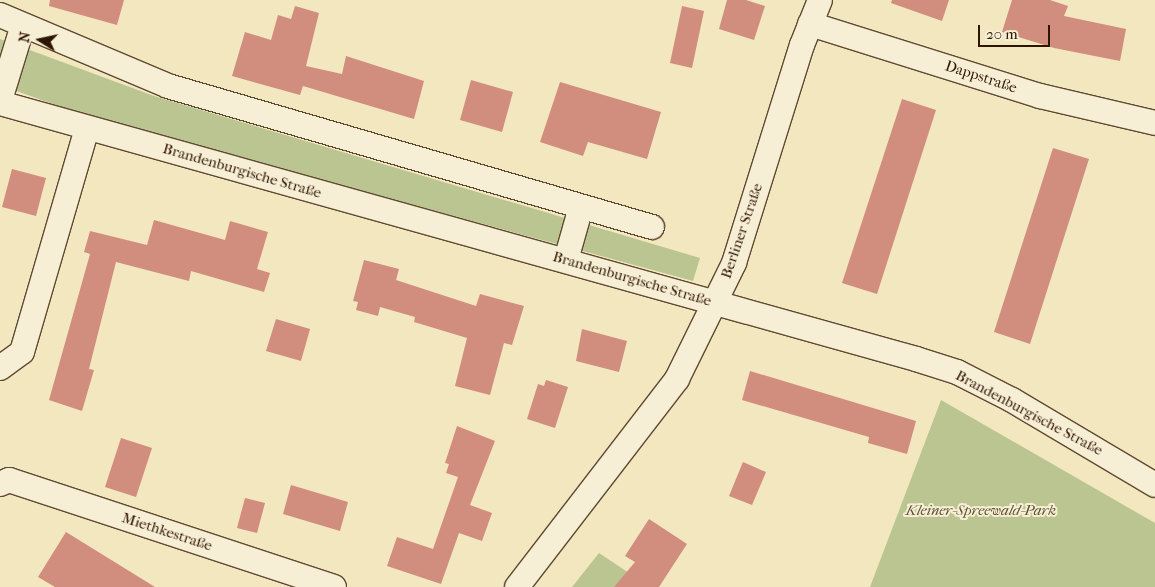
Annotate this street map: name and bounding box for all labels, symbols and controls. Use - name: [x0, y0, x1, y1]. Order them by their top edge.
- north arrow: [15, 15, 65, 65]
- scale bar: [980, 15, 1052, 47]
- text: 20 m: [986, 25, 1018, 43]
- text: N: [15, 31, 34, 44]
- street label: Dappstraße: [943, 57, 1019, 97]
- street label: Brandenburgische Straße: [161, 140, 323, 202]
- street label: Berliner Straße: [717, 181, 767, 281]
- street label: Brandenburgische Straße: [551, 248, 713, 310]
- street label: Brandenburgische Straße: [952, 367, 1106, 459]
- park label: Kleiner-Spreewald-Park: [906, 502, 1056, 520]
- street label: Miethkestraße: [120, 509, 214, 555]

